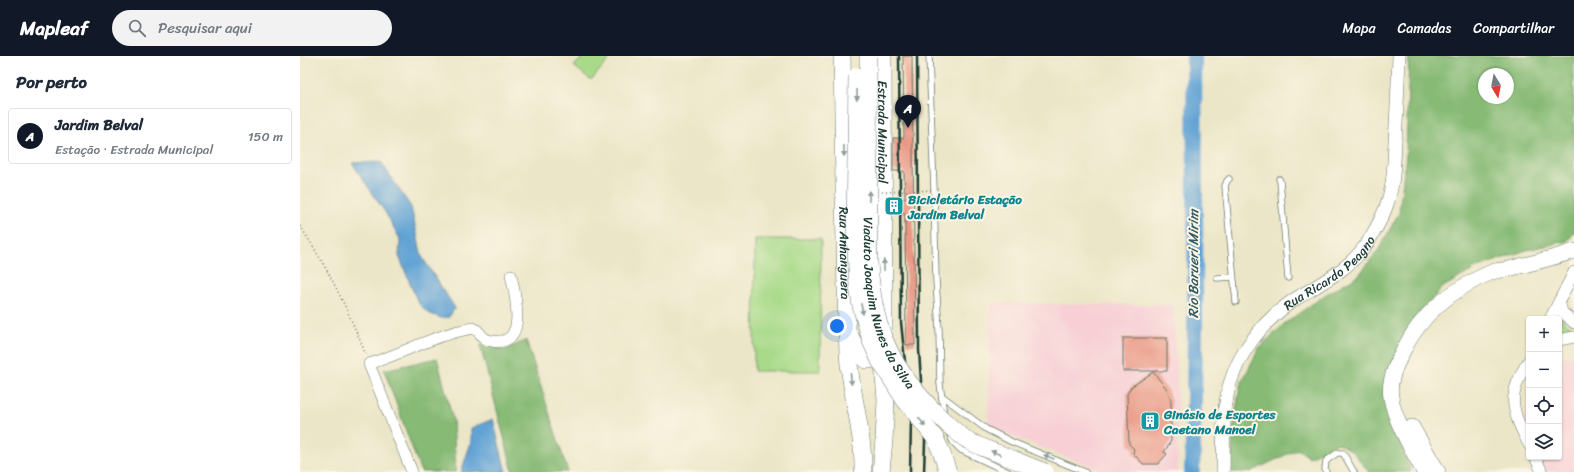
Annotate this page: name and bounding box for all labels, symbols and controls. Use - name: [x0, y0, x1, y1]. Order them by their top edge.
- search box: [112, 10, 392, 46]
- text: Mapleaf: [20, 12, 88, 45]
- text: Pesquisar aqui: [158, 15, 252, 41]
- text: Mapa: [1343, 16, 1375, 41]
- text: Camadas: [1397, 16, 1451, 41]
- text: Compartilhar: [1473, 16, 1554, 41]
- icon: search: [126, 17, 148, 39]
- text: Por perto: [16, 67, 87, 97]
- north arrow: [1478, 68, 1514, 104]
- street label: Estrada Municipal: [871, 80, 894, 184]
- one-way arrow: [854, 89, 860, 102]
- pin: A: [895, 95, 921, 128]
- text: Jardim Belval: [55, 112, 143, 138]
- text: A: [26, 125, 34, 148]
- text: 150 m: [248, 125, 283, 148]
- text: Estação · Estrada Municipal: [55, 138, 213, 161]
- one-way arrow: [841, 145, 847, 158]
- place label: Bicicletário Estação Jardim Belval: [907, 188, 1022, 226]
- one-way arrow: [866, 189, 872, 202]
- building icon: Bicicletário Estação Jardim Belval: [883, 195, 905, 217]
- street label: Rua Anhanguera: [832, 206, 857, 300]
- water label: Rio Barueri Mirim: [1181, 209, 1206, 318]
- street label: Viaduto Joaquim Nunes da Silva: [857, 217, 922, 395]
- street label: Rua Ricardo Peagno: [1278, 231, 1382, 316]
- one-way arrow: [881, 258, 887, 271]
- one-way arrow: [859, 302, 865, 315]
- your location: [827, 316, 847, 336]
- map controls: [1526, 316, 1562, 460]
- button: +: [1526, 316, 1562, 352]
- button: −: [1526, 352, 1562, 388]
- one-way arrow: [848, 373, 855, 385]
- button: locate: [1526, 388, 1562, 424]
- place label: Ginásio de Esportes Caetano Manoel: [1163, 403, 1276, 441]
- building icon: Ginásio de Esportes Caetano Manoel: [1139, 410, 1161, 432]
- one-way arrow: [918, 417, 926, 428]
- button: layers: [1526, 424, 1562, 460]
- one-way arrow: [989, 449, 1001, 455]
- one-way arrow: [1042, 454, 1054, 460]

